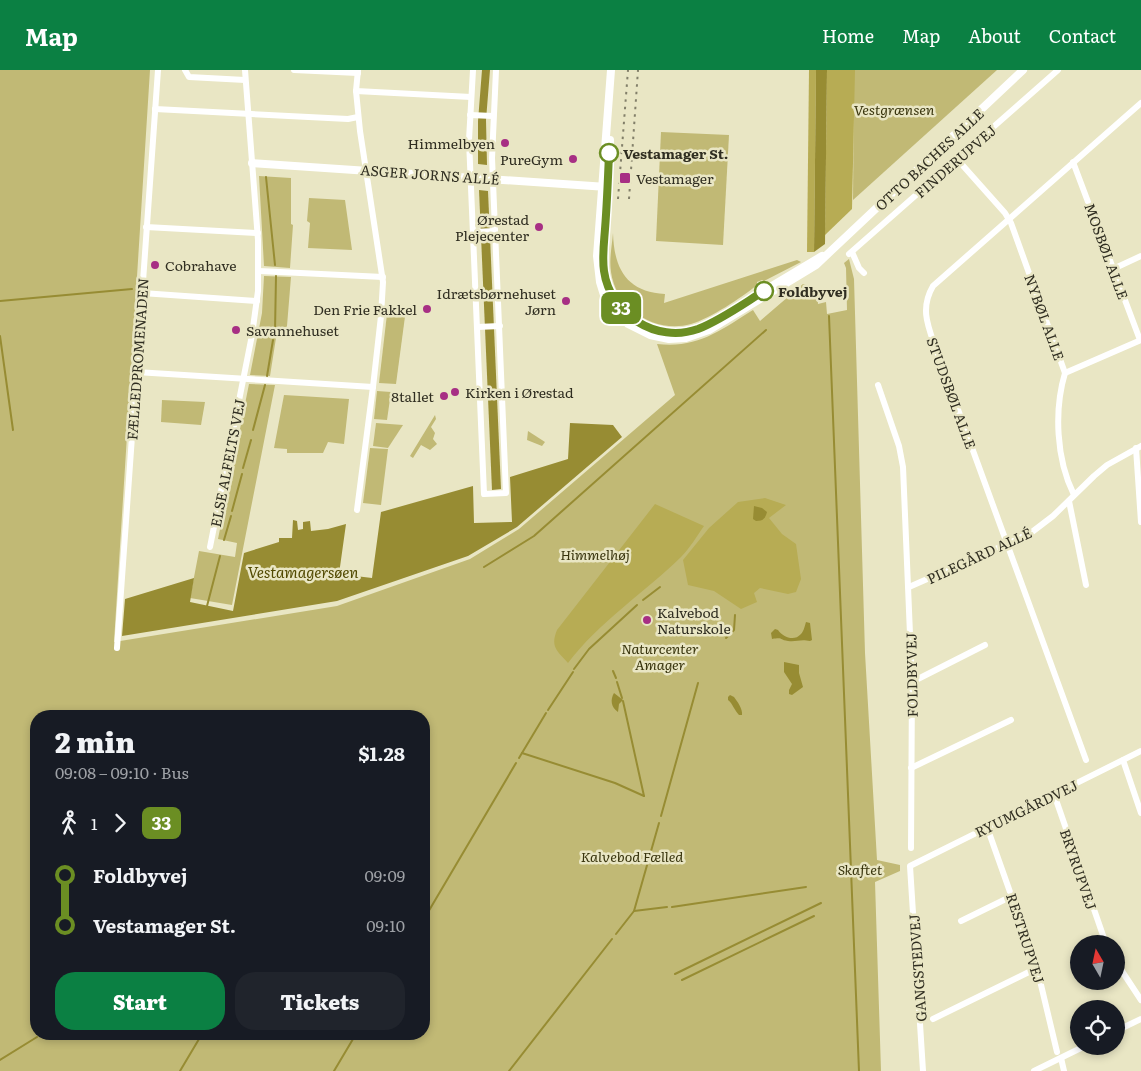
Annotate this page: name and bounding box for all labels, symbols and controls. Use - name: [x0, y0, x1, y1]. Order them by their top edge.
- text: Map: [25, 18, 78, 53]
- text: Home: [822, 22, 874, 49]
- text: Map: [902, 22, 940, 49]
- text: About: [968, 22, 1021, 49]
- text: Contact: [1049, 22, 1116, 49]
- park label: Vestgrænsen: [854, 99, 935, 119]
- street label: OTTO BACHES ALLE: [870, 103, 988, 215]
- street label: FINDERUPVEJ: [910, 120, 1000, 202]
- place label: Himmelbyen: [408, 133, 495, 153]
- marker: Himmelbyen: [499, 137, 511, 149]
- marker: Vestamager St.: [599, 143, 619, 163]
- place label: Vestamager St.: [623, 143, 728, 163]
- place label: PureGym: [500, 149, 563, 169]
- marker: PureGym: [567, 153, 579, 165]
- street label: ASGER JORNS ALLÉ: [360, 159, 500, 189]
- place label: Vestamager: [636, 168, 714, 188]
- marker: Vestamager: [618, 171, 632, 185]
- street label: MOSBØL ALLE: [1080, 200, 1134, 302]
- place label: Ørestad Plejecenter: [455, 209, 529, 245]
- marker: Ørestad Plejecenter: [533, 221, 545, 233]
- place label: Cobrahave: [165, 255, 237, 275]
- marker: Cobrahave: [149, 259, 161, 271]
- street label: NYBØL ALLE: [1020, 271, 1070, 363]
- street label: FÆLLEDPROMENADEN: [121, 277, 153, 441]
- marker: Foldbyvej: [754, 281, 774, 301]
- place label: Foldbyvej: [778, 281, 848, 301]
- place label: Idrætsbørnehuset Jørn: [437, 283, 556, 319]
- line badge: 33: [598, 292, 644, 324]
- text: 33: [611, 294, 631, 321]
- marker: Idrætsbørnehuset Jørn: [560, 295, 572, 307]
- place label: Den Frie Fakkel: [313, 299, 417, 319]
- marker: Den Frie Fakkel: [421, 303, 433, 315]
- place label: Savannehuset: [246, 320, 339, 340]
- marker: Savannehuset: [230, 324, 242, 336]
- street label: STUDSBØL ALLE: [923, 334, 982, 452]
- place label: Kirken i Ørestad: [465, 382, 574, 402]
- place label: 8tallet: [391, 386, 434, 406]
- marker: Kirken i Ørestad: [449, 386, 461, 398]
- marker: 8tallet: [438, 390, 450, 402]
- street label: ELSE ALFELTS VEJ: [205, 397, 249, 529]
- street label: PILEGÅRD ALLÉ: [923, 522, 1035, 588]
- park label: Himmelhøj: [560, 544, 630, 564]
- water label: Vestamagersøen: [248, 560, 358, 583]
- place label: Kalvebod Naturskole: [657, 602, 731, 638]
- marker: Kalvebod Naturskole: [641, 614, 653, 626]
- street label: FOLDBYVEJ: [900, 632, 922, 717]
- park label: Naturcenter Amager: [621, 638, 699, 674]
- text: 2 min: [55, 720, 135, 762]
- text: $1.28: [358, 739, 405, 767]
- text: 09:08 – 09:10 · Bus: [55, 760, 189, 784]
- street label: RYUMGÅRDVEJ: [971, 774, 1081, 842]
- icon: walk: [55, 809, 83, 837]
- icon: forward: [106, 809, 134, 837]
- text: 33: [152, 809, 171, 836]
- text: 1: [91, 811, 98, 835]
- street label: BRYRUPVEJ: [1056, 826, 1102, 912]
- park label: Kalvebod Fælled: [581, 846, 683, 866]
- park label: Skaftet: [838, 859, 883, 879]
- text: Foldbyvej: [93, 861, 187, 889]
- text: 09:09: [364, 863, 405, 887]
- street label: RESTRUPVEJ: [1002, 890, 1050, 986]
- text: Vestamager St.: [93, 911, 236, 939]
- text: 09:10: [366, 913, 405, 937]
- street label: GANGSTEDVEJ: [903, 913, 931, 1022]
- north arrow: [1070, 935, 1125, 990]
- map controls: [1070, 935, 1125, 1055]
- button: Start: [55, 972, 225, 1030]
- button: Tickets: [235, 972, 405, 1030]
- button: locate: [1070, 1000, 1125, 1055]

